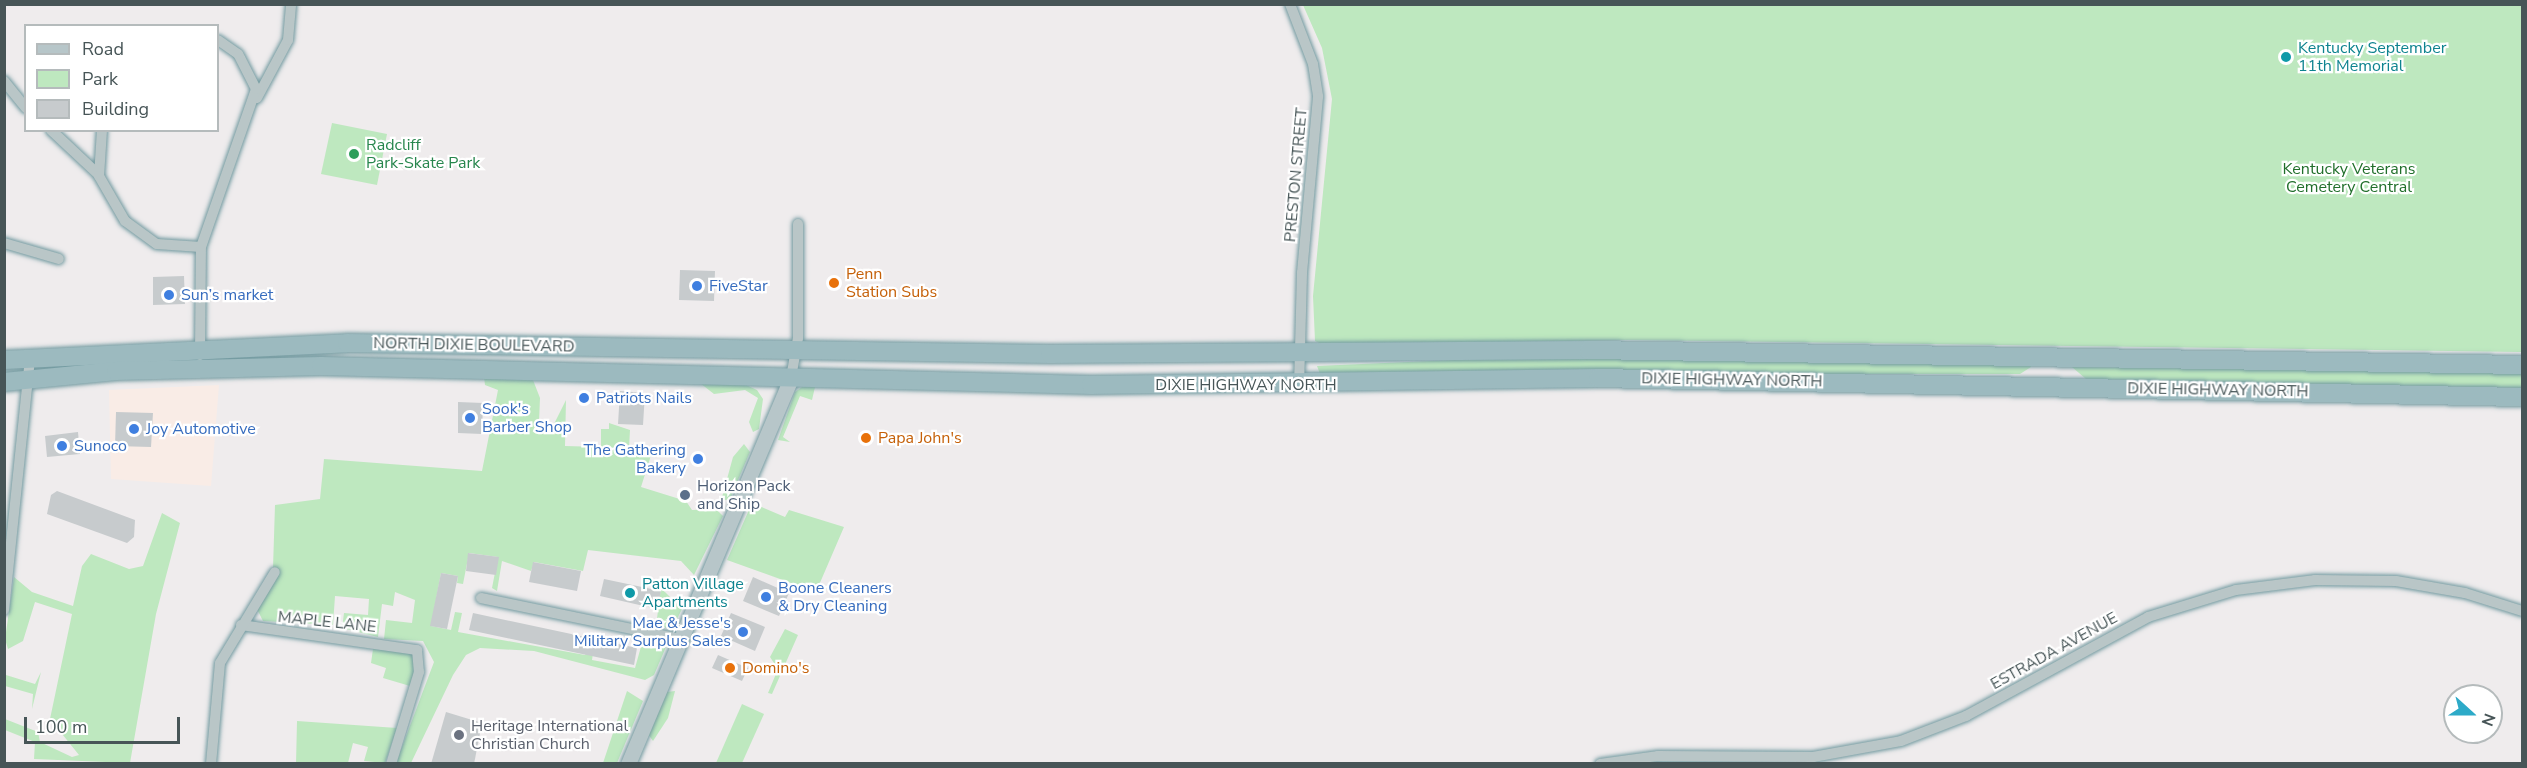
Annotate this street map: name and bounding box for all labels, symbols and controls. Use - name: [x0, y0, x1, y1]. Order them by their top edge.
- legend: [24, 24, 219, 132]
- text: Road: [82, 37, 124, 61]
- place label: Kentucky September 11th Memorial: [2298, 38, 2446, 76]
- marker: Kentucky September 11th Memorial: [2279, 50, 2293, 64]
- text: Park: [82, 67, 118, 91]
- text: Building: [82, 97, 149, 121]
- street label: PRESTON STREET: [1281, 107, 1311, 243]
- place label: Radcliff Park-Skate Park: [366, 135, 480, 173]
- marker: Radcliff Park-Skate Park: [347, 147, 361, 161]
- park label: Kentucky Veterans Cemetery Central: [2282, 159, 2416, 197]
- place label: Penn Station Subs: [846, 264, 937, 302]
- place label: FiveStar: [709, 276, 768, 296]
- marker: Penn Station Subs: [827, 276, 841, 290]
- marker: FiveStar: [690, 279, 704, 293]
- place label: Sun’s market: [181, 285, 273, 305]
- marker: Sun’s market: [162, 288, 176, 302]
- street label: NORTH DIXIE BOULEVARD: [373, 334, 575, 356]
- street label: DIXIE HIGHWAY NORTH: [1641, 369, 1823, 391]
- street label: DIXIE HIGHWAY NORTH: [1155, 375, 1337, 395]
- street label: DIXIE HIGHWAY NORTH: [2127, 379, 2309, 401]
- place label: Patriots Nails: [596, 388, 692, 408]
- marker: Patriots Nails: [577, 391, 591, 405]
- place label: Sook's Barber Shop: [482, 399, 572, 437]
- marker: Sook's Barber Shop: [463, 411, 477, 425]
- place label: Joy Automotive: [146, 419, 256, 439]
- marker: Joy Automotive: [127, 422, 141, 436]
- place label: Papa John's: [878, 428, 962, 448]
- marker: Papa John's: [859, 431, 873, 445]
- place label: Sunoco: [74, 436, 127, 456]
- marker: Sunoco: [55, 439, 69, 453]
- place label: The Gathering Bakery: [583, 440, 686, 478]
- marker: The Gathering Bakery: [691, 452, 705, 466]
- place label: Horizon Pack and Ship: [697, 476, 790, 514]
- marker: Horizon Pack and Ship: [678, 488, 692, 502]
- place label: Patton Village Apartments: [642, 574, 744, 612]
- place label: Boone Cleaners & Dry Cleaning: [778, 578, 892, 616]
- marker: Patton Village Apartments: [623, 586, 637, 600]
- marker: Boone Cleaners & Dry Cleaning: [759, 590, 773, 604]
- street label: MAPLE LANE: [277, 607, 377, 637]
- street label: ESTRADA AVENUE: [1987, 608, 2121, 694]
- place label: Mae & Jesse's Military Surplus Sales: [574, 613, 731, 651]
- marker: Mae & Jesse's Military Surplus Sales: [736, 625, 750, 639]
- place label: Domino's: [742, 658, 809, 678]
- marker: Domino's: [723, 661, 737, 675]
- north arrow: [2443, 684, 2503, 744]
- scale bar: [27, 705, 183, 743]
- text: N: [2476, 710, 2500, 729]
- text: 100 m: [35, 715, 87, 739]
- place label: Heritage International Christian Church: [471, 716, 628, 754]
- marker: Heritage International Christian Church: [452, 728, 466, 742]

